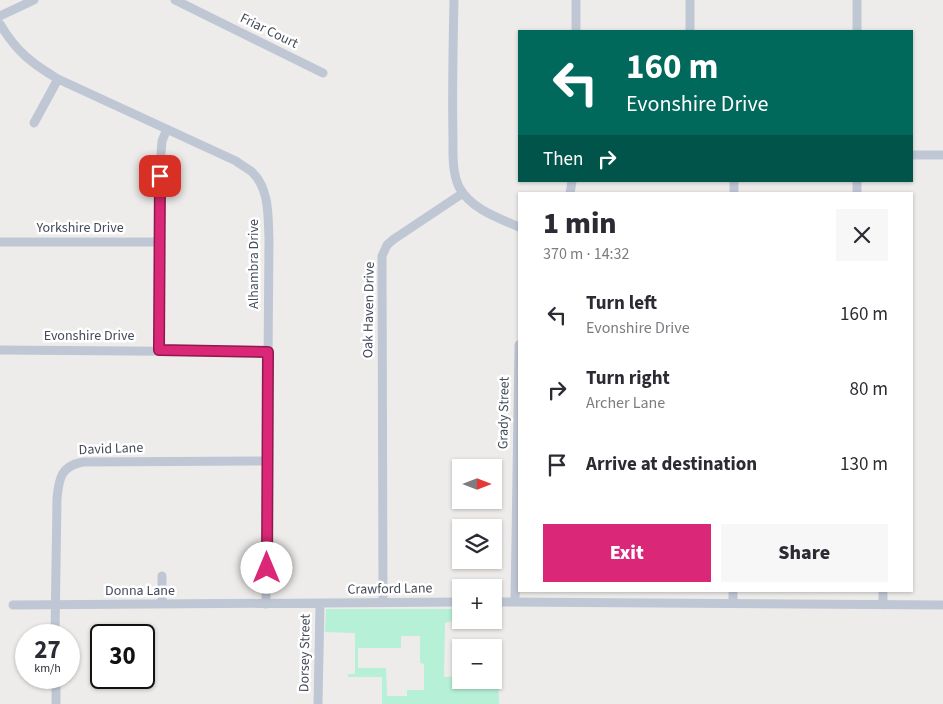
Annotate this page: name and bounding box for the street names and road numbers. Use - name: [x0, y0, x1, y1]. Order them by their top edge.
- street label: Friar Court: [237, 8, 302, 54]
- street label: Yorkshire Drive: [35, 218, 124, 238]
- street label: Alhambra Drive: [244, 219, 264, 309]
- street label: Oak Haven Drive: [358, 262, 380, 358]
- street label: Evonshire Drive: [44, 326, 134, 346]
- street label: Grady Street: [493, 376, 515, 449]
- street label: David Lane: [78, 438, 144, 460]
- street label: Crawford Lane: [347, 578, 433, 600]
- street label: Donna Lane: [105, 581, 175, 601]
- street label: Dorsey Street: [294, 613, 316, 692]

